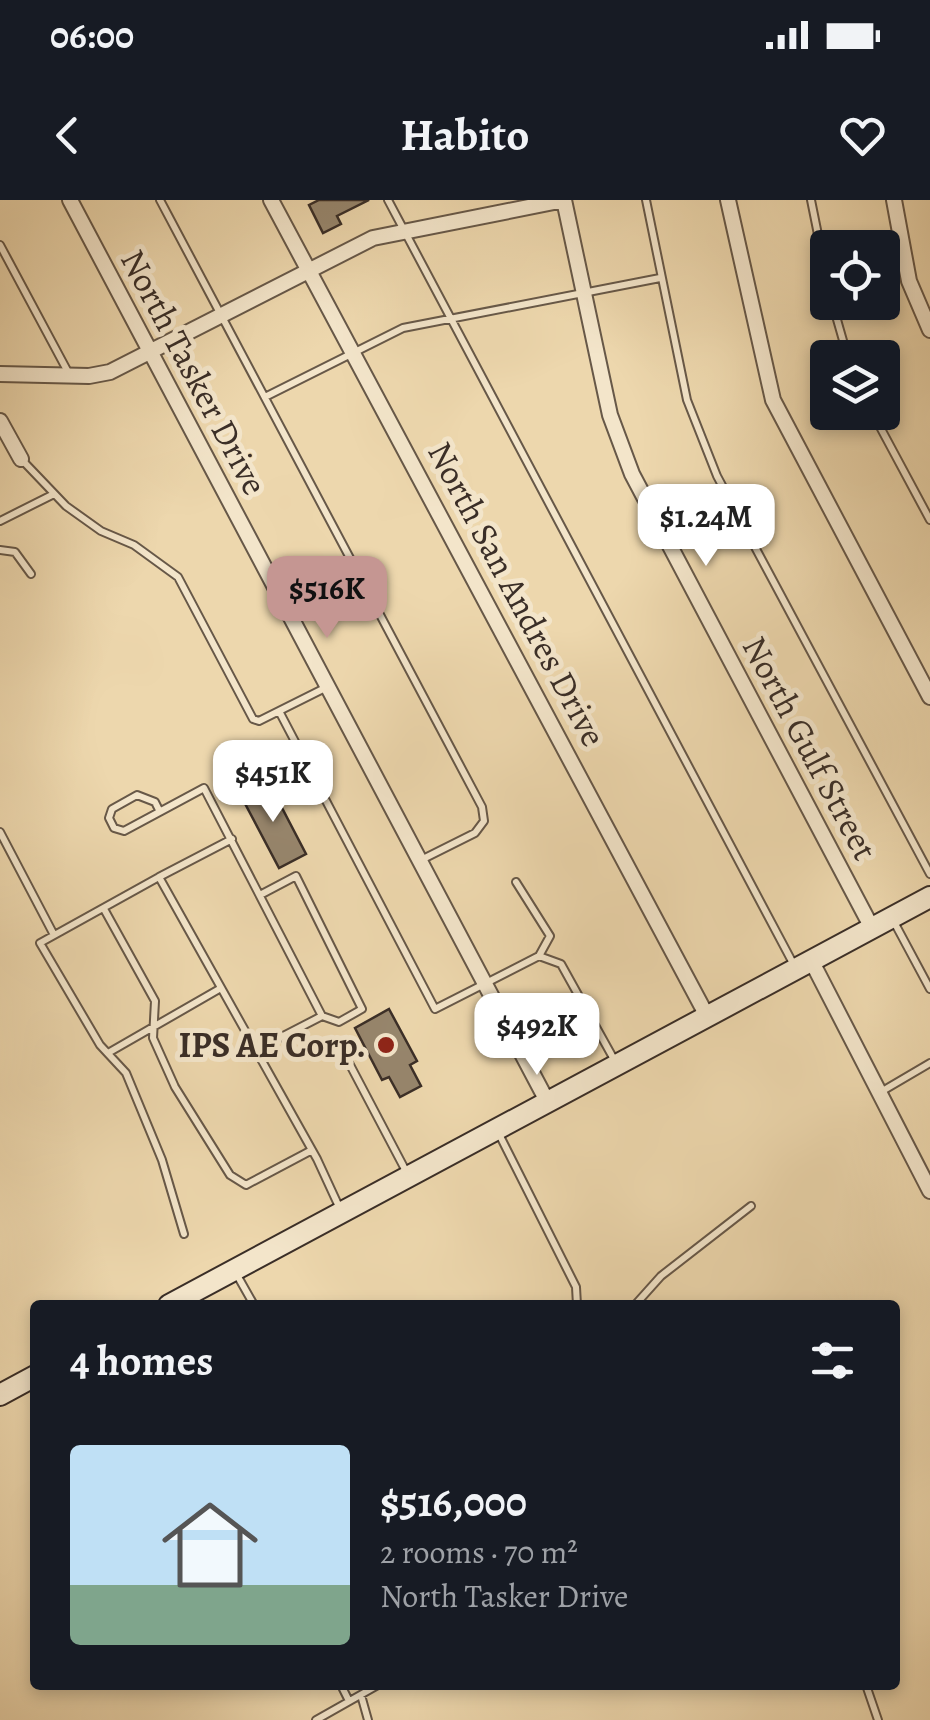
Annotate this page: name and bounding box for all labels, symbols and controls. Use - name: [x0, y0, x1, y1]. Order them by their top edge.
- text: 06:00: [50, 9, 134, 61]
- text: Habito: [400, 104, 530, 166]
- icon: back: [40, 108, 95, 163]
- icon: heart: [835, 108, 890, 163]
- map controls: [810, 230, 900, 430]
- button: locate: [810, 230, 900, 320]
- street label: North Tasker Drive: [109, 241, 279, 503]
- button: layers: [810, 340, 900, 430]
- street label: North San Andres Drive: [416, 433, 618, 755]
- pin: $1.24M: [625, 484, 787, 569]
- text: $1.24M: [660, 494, 752, 538]
- pin: $516K: [257, 556, 397, 641]
- text: $516K: [289, 566, 365, 610]
- street label: North Gulf Street: [731, 628, 889, 868]
- pin: $451K: [203, 740, 343, 825]
- text: $451K: [235, 750, 311, 794]
- pin: $492K: [467, 993, 607, 1078]
- text: $492K: [496, 1003, 578, 1047]
- place label: IPS AE Corp.: [178, 1021, 366, 1069]
- marker: IPS AE Corp.: [375, 1034, 397, 1056]
- text: 4 homes: [70, 1332, 213, 1389]
- icon: filters: [805, 1333, 860, 1388]
- text: $516,000: [380, 1473, 527, 1530]
- icon: home: [150, 1485, 270, 1605]
- text: 2 rooms · 70 m²: [380, 1530, 578, 1574]
- text: North Tasker Drive: [380, 1574, 628, 1618]

